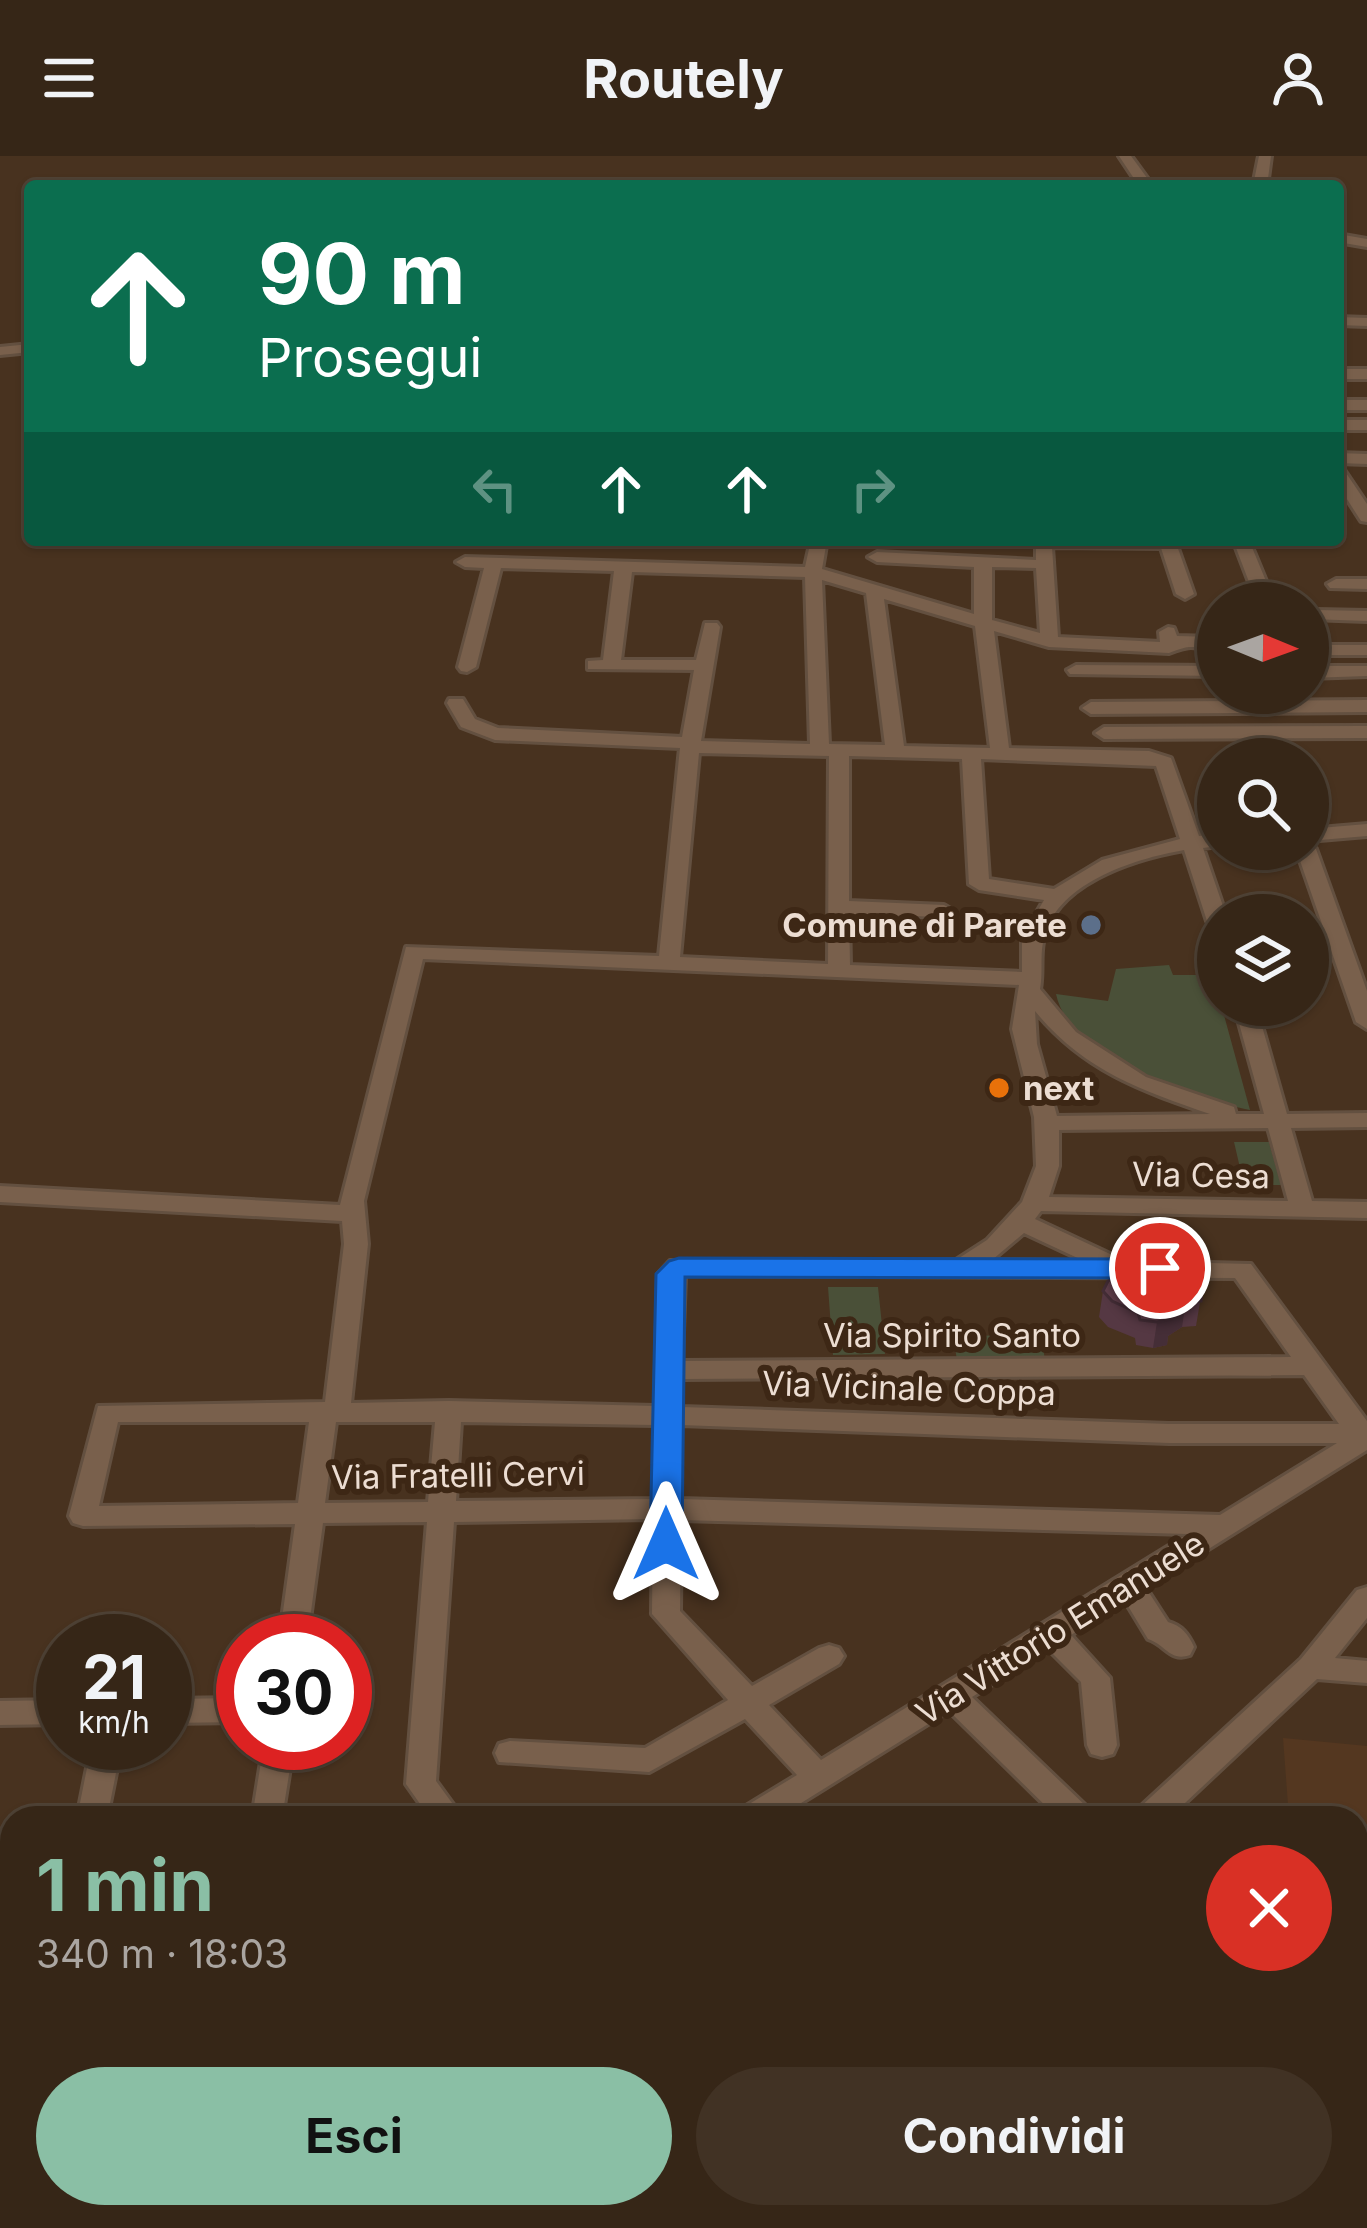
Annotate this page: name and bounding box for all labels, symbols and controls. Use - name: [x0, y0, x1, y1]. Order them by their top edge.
- icon: menu: [36, 45, 102, 111]
- icon: person: [1265, 45, 1331, 111]
- text: Routely: [583, 46, 784, 111]
- text: 90 m: [258, 223, 466, 324]
- icon: ahead: [60, 228, 216, 384]
- text: Prosegui: [258, 325, 482, 390]
- icon: left: [462, 456, 528, 522]
- icon: ahead: [588, 456, 654, 522]
- icon: ahead: [714, 456, 780, 522]
- icon: right: [840, 456, 906, 522]
- north arrow: [1197, 582, 1329, 714]
- map controls: [1197, 582, 1329, 1026]
- button: search: [1197, 738, 1329, 870]
- button: layers: [1197, 894, 1329, 1026]
- place label: Comune di Parete: [782, 905, 1067, 945]
- marker: Comune di Parete: [1078, 912, 1104, 938]
- place label: next: [1023, 1068, 1094, 1108]
- marker: next: [986, 1075, 1012, 1101]
- street label: Via Cesa: [1132, 1154, 1270, 1196]
- pin: [1109, 1217, 1211, 1319]
- icon: arrive: [1127, 1235, 1193, 1301]
- street label: Via Spirito Santo: [823, 1315, 1081, 1355]
- street label: Via Vicinale Coppa: [761, 1363, 1057, 1413]
- street label: Via Fratelli Cervi: [331, 1453, 585, 1497]
- position arrow: [603, 1481, 729, 1607]
- street label: Via Vittorio Emanuele: [908, 1523, 1212, 1733]
- speed limit sign: 30: [216, 1614, 372, 1770]
- text: 21: [82, 1641, 146, 1713]
- text: km/h: [78, 1704, 150, 1740]
- text: 1 min: [36, 1841, 214, 1928]
- button: close: [1206, 1845, 1332, 1971]
- text: 340 m · 18:03: [36, 1930, 288, 1977]
- button: Esci: [36, 2067, 672, 2205]
- button: Condividi: [696, 2067, 1332, 2205]

